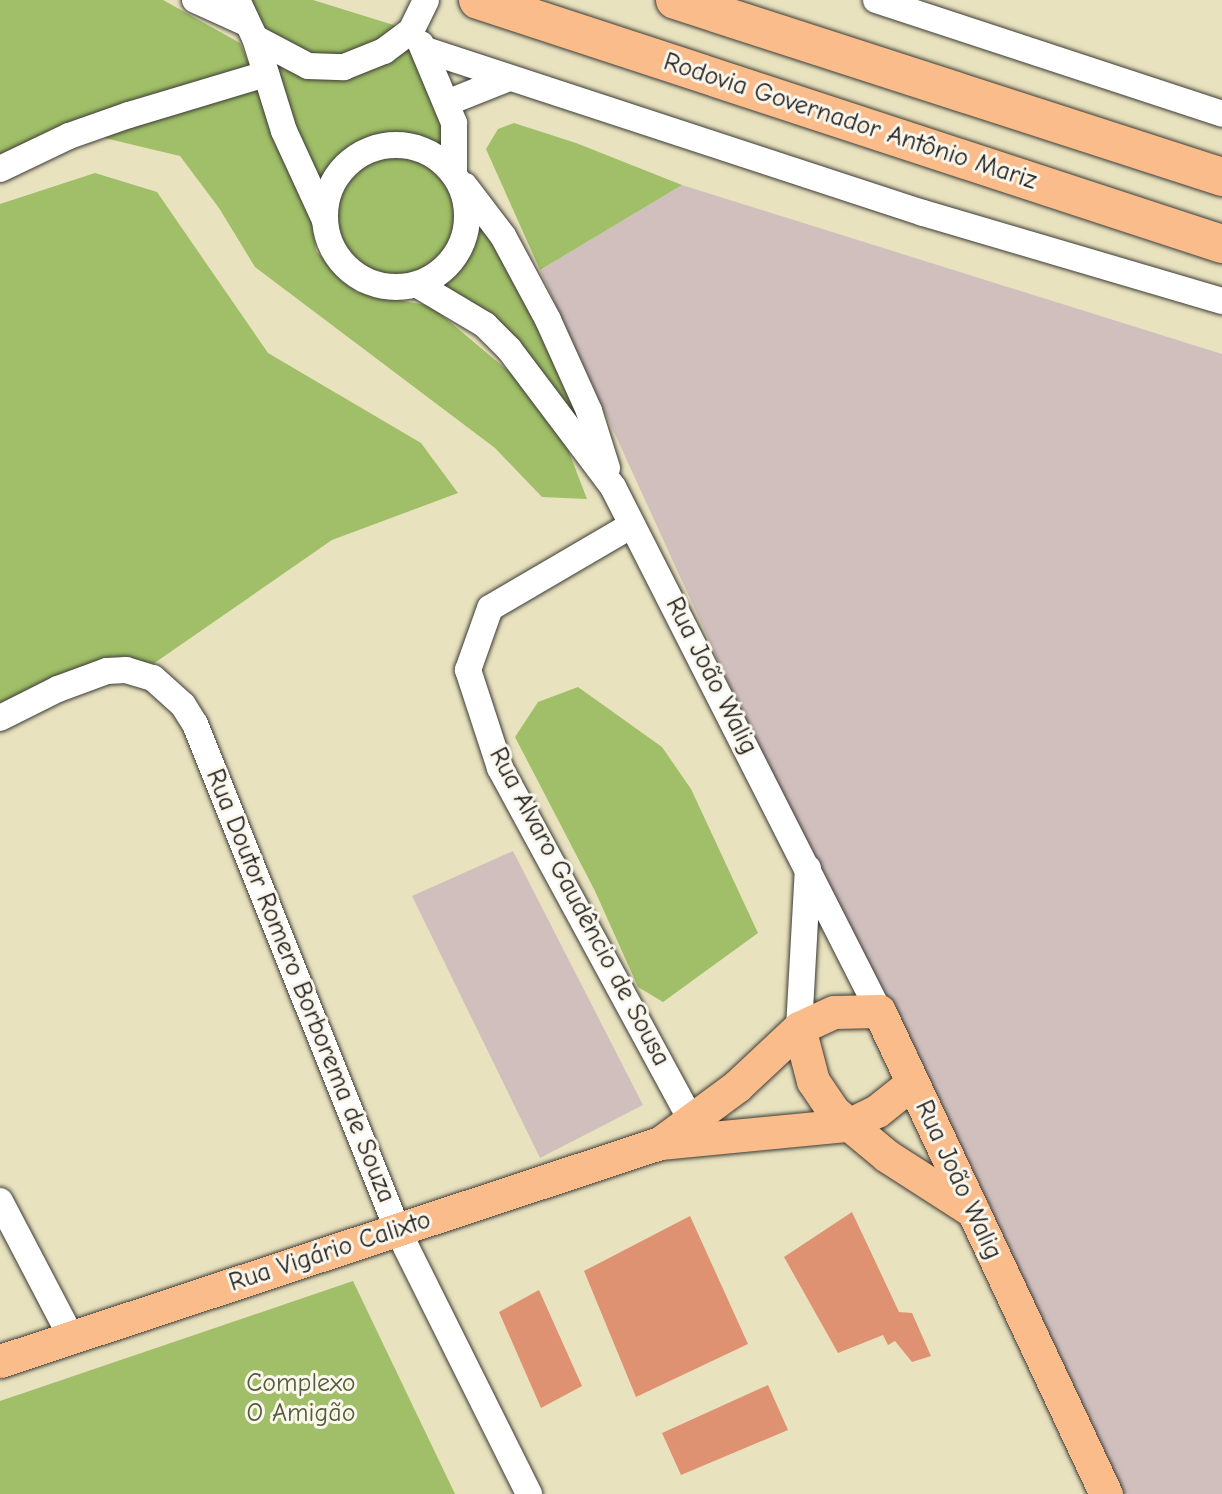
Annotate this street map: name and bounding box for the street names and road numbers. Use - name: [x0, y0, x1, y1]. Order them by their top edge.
- street label: Rodovia Governador Antônio Mariz: [659, 47, 1041, 197]
- street label: Rua João Walig: [658, 592, 764, 760]
- street label: Rua Alvaro Gaudêncio de Sousa: [482, 742, 676, 1072]
- street label: Rua Doutor Romero Borborema de Souza: [198, 765, 402, 1207]
- street label: Rua João Walig: [908, 1095, 1008, 1265]
- street label: Rua Vigário Calixto: [225, 1205, 435, 1299]

